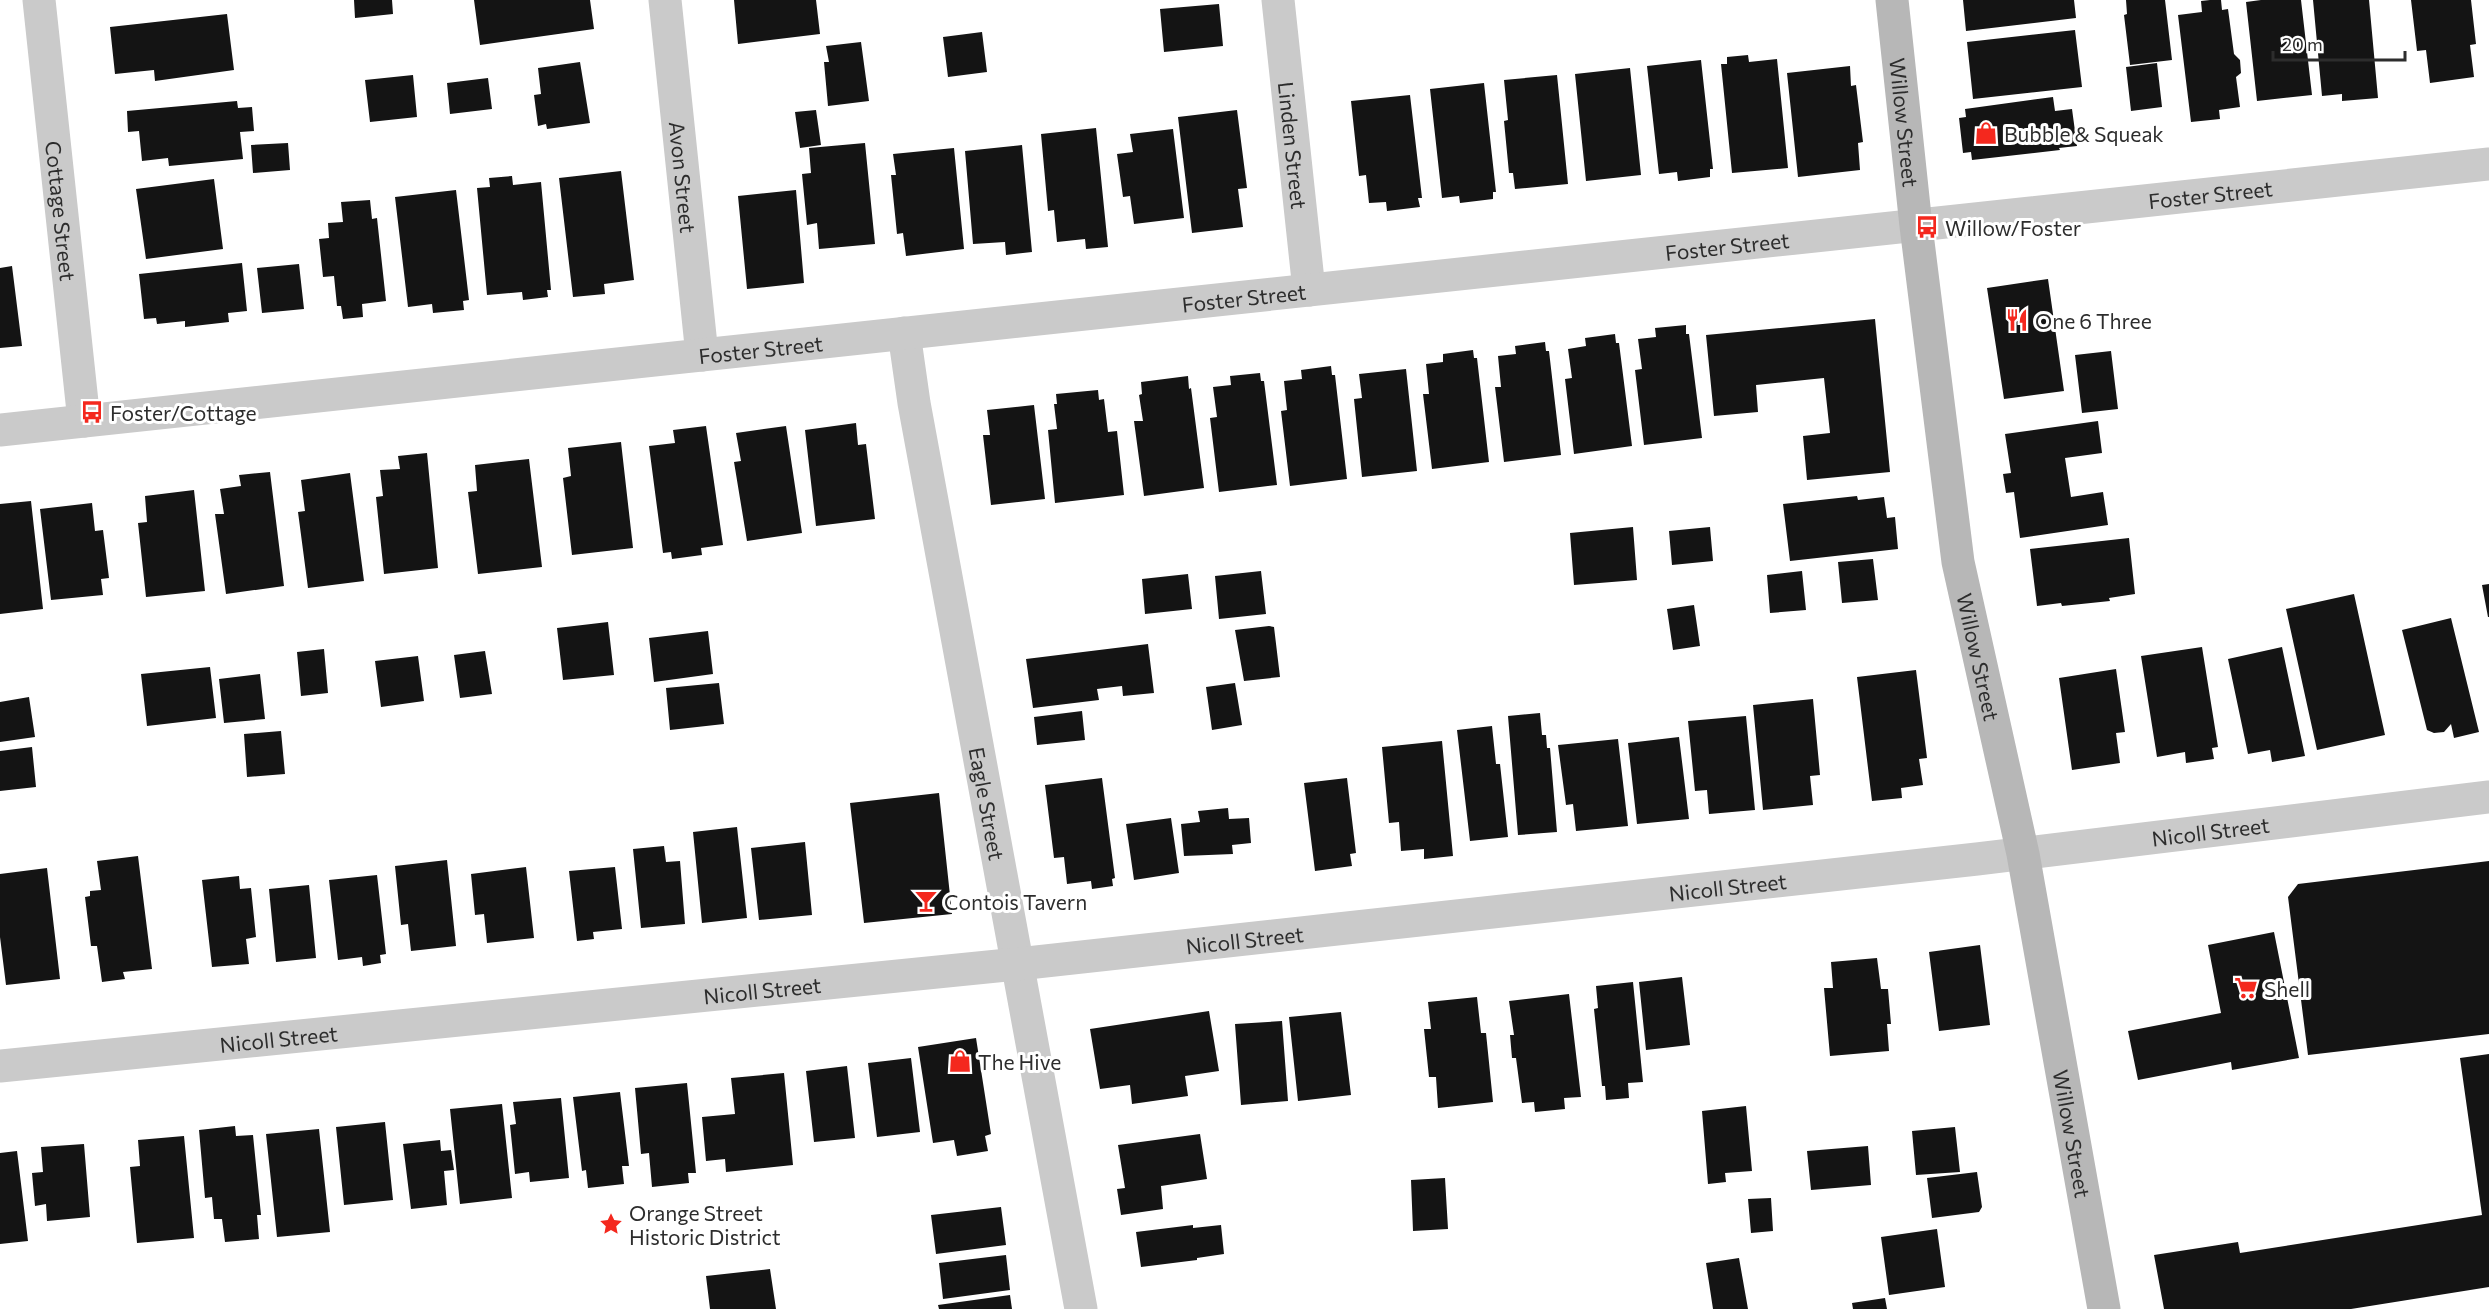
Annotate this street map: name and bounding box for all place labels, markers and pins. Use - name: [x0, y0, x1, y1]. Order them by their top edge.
- shop icon: Bubble & Squeak: [1973, 120, 1999, 146]
- place label: Bubble & Squeak: [2004, 121, 2164, 146]
- bus stop icon: Willow/Foster: [1914, 214, 1940, 240]
- place label: Willow/Foster: [1945, 215, 2081, 240]
- restaurant icon: One 6 Three: [2004, 307, 2030, 333]
- place label: One 6 Three: [2035, 308, 2152, 333]
- bus stop icon: Foster/Cottage: [79, 399, 105, 425]
- place label: Foster/Cottage: [110, 400, 257, 425]
- bar icon: Contois Tavern: [913, 888, 939, 914]
- place label: Contois Tavern: [944, 889, 1087, 914]
- supermarket icon: Shell: [2233, 975, 2259, 1001]
- place label: Shell: [2264, 976, 2310, 1001]
- shop icon: The Hive: [947, 1048, 973, 1074]
- place label: The Hive: [978, 1049, 1061, 1074]
- place label: Orange Street Historic District: [629, 1200, 781, 1249]
- place icon: Orange Street Historic District: [598, 1211, 624, 1237]

